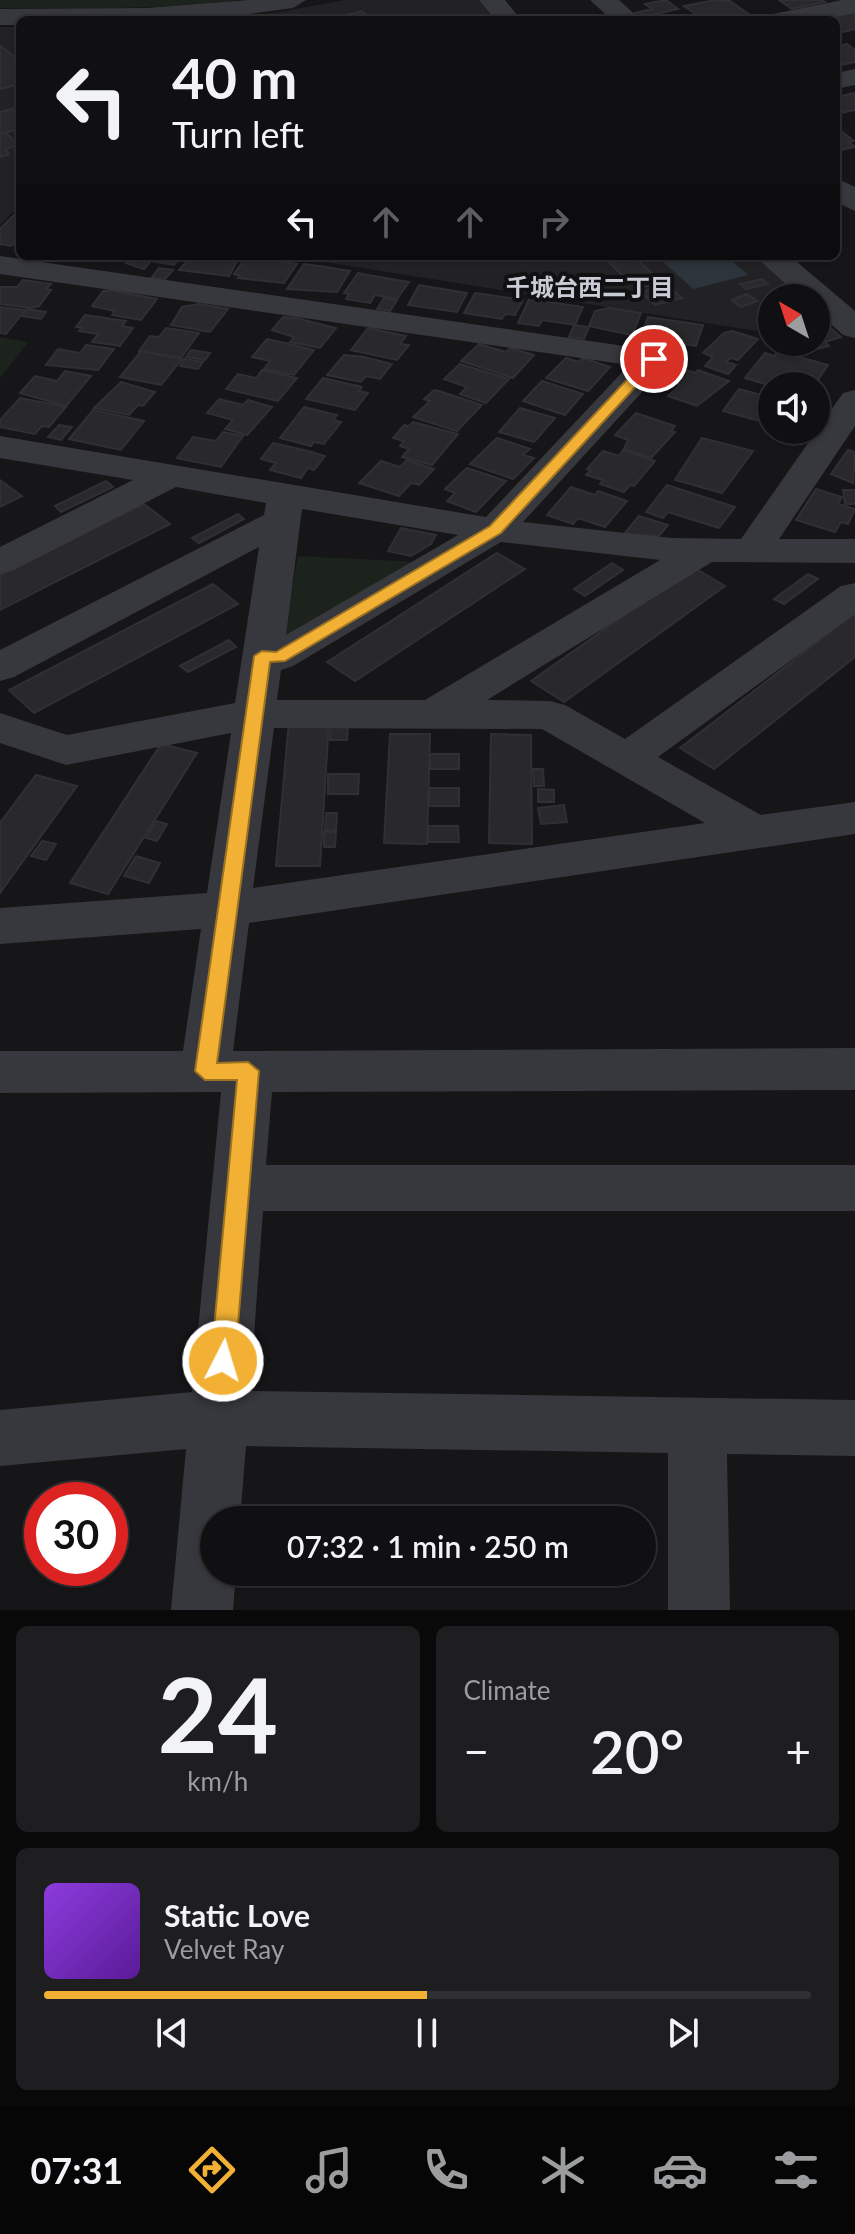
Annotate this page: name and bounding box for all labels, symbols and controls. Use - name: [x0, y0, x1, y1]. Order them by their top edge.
- text: 40 m: [172, 44, 297, 111]
- icon: left: [40, 48, 144, 152]
- text: Turn left: [172, 112, 304, 156]
- icon: left: [280, 200, 324, 244]
- icon: ahead: [364, 200, 408, 244]
- icon: ahead: [448, 200, 492, 244]
- icon: right: [532, 200, 576, 244]
- district label: 千城台西二丁目: [506, 272, 674, 301]
- north arrow: [758, 284, 830, 356]
- map controls: [758, 284, 830, 444]
- pin: [620, 325, 688, 393]
- icon: arrive: [632, 337, 676, 381]
- button: sound: [758, 372, 830, 444]
- position arrow: [181, 1319, 265, 1403]
- speed limit sign: 30: [24, 1482, 128, 1586]
- text: 07:32 · 1 min · 250 m: [287, 1528, 569, 1564]
- text: 24: [157, 1650, 278, 1775]
- text: Climate: [464, 1674, 550, 1706]
- text: 20°: [590, 1715, 685, 1787]
- text: −: [464, 1725, 489, 1777]
- text: +: [785, 1725, 811, 1777]
- text: km/h: [187, 1765, 248, 1797]
- text: Static Love: [164, 1897, 310, 1933]
- text: Velvet Ray: [164, 1933, 284, 1965]
- icon: previous: [150, 2011, 194, 2055]
- icon: pause: [405, 2011, 449, 2055]
- icon: next: [661, 2011, 705, 2055]
- icon: directions: [184, 2142, 240, 2198]
- icon: music: [301, 2142, 357, 2198]
- icon: phone: [418, 2142, 474, 2198]
- icon: climate: [535, 2142, 591, 2198]
- icon: car: [652, 2142, 708, 2198]
- icon: filters: [768, 2142, 824, 2198]
- text: 07:31: [30, 2148, 123, 2192]

